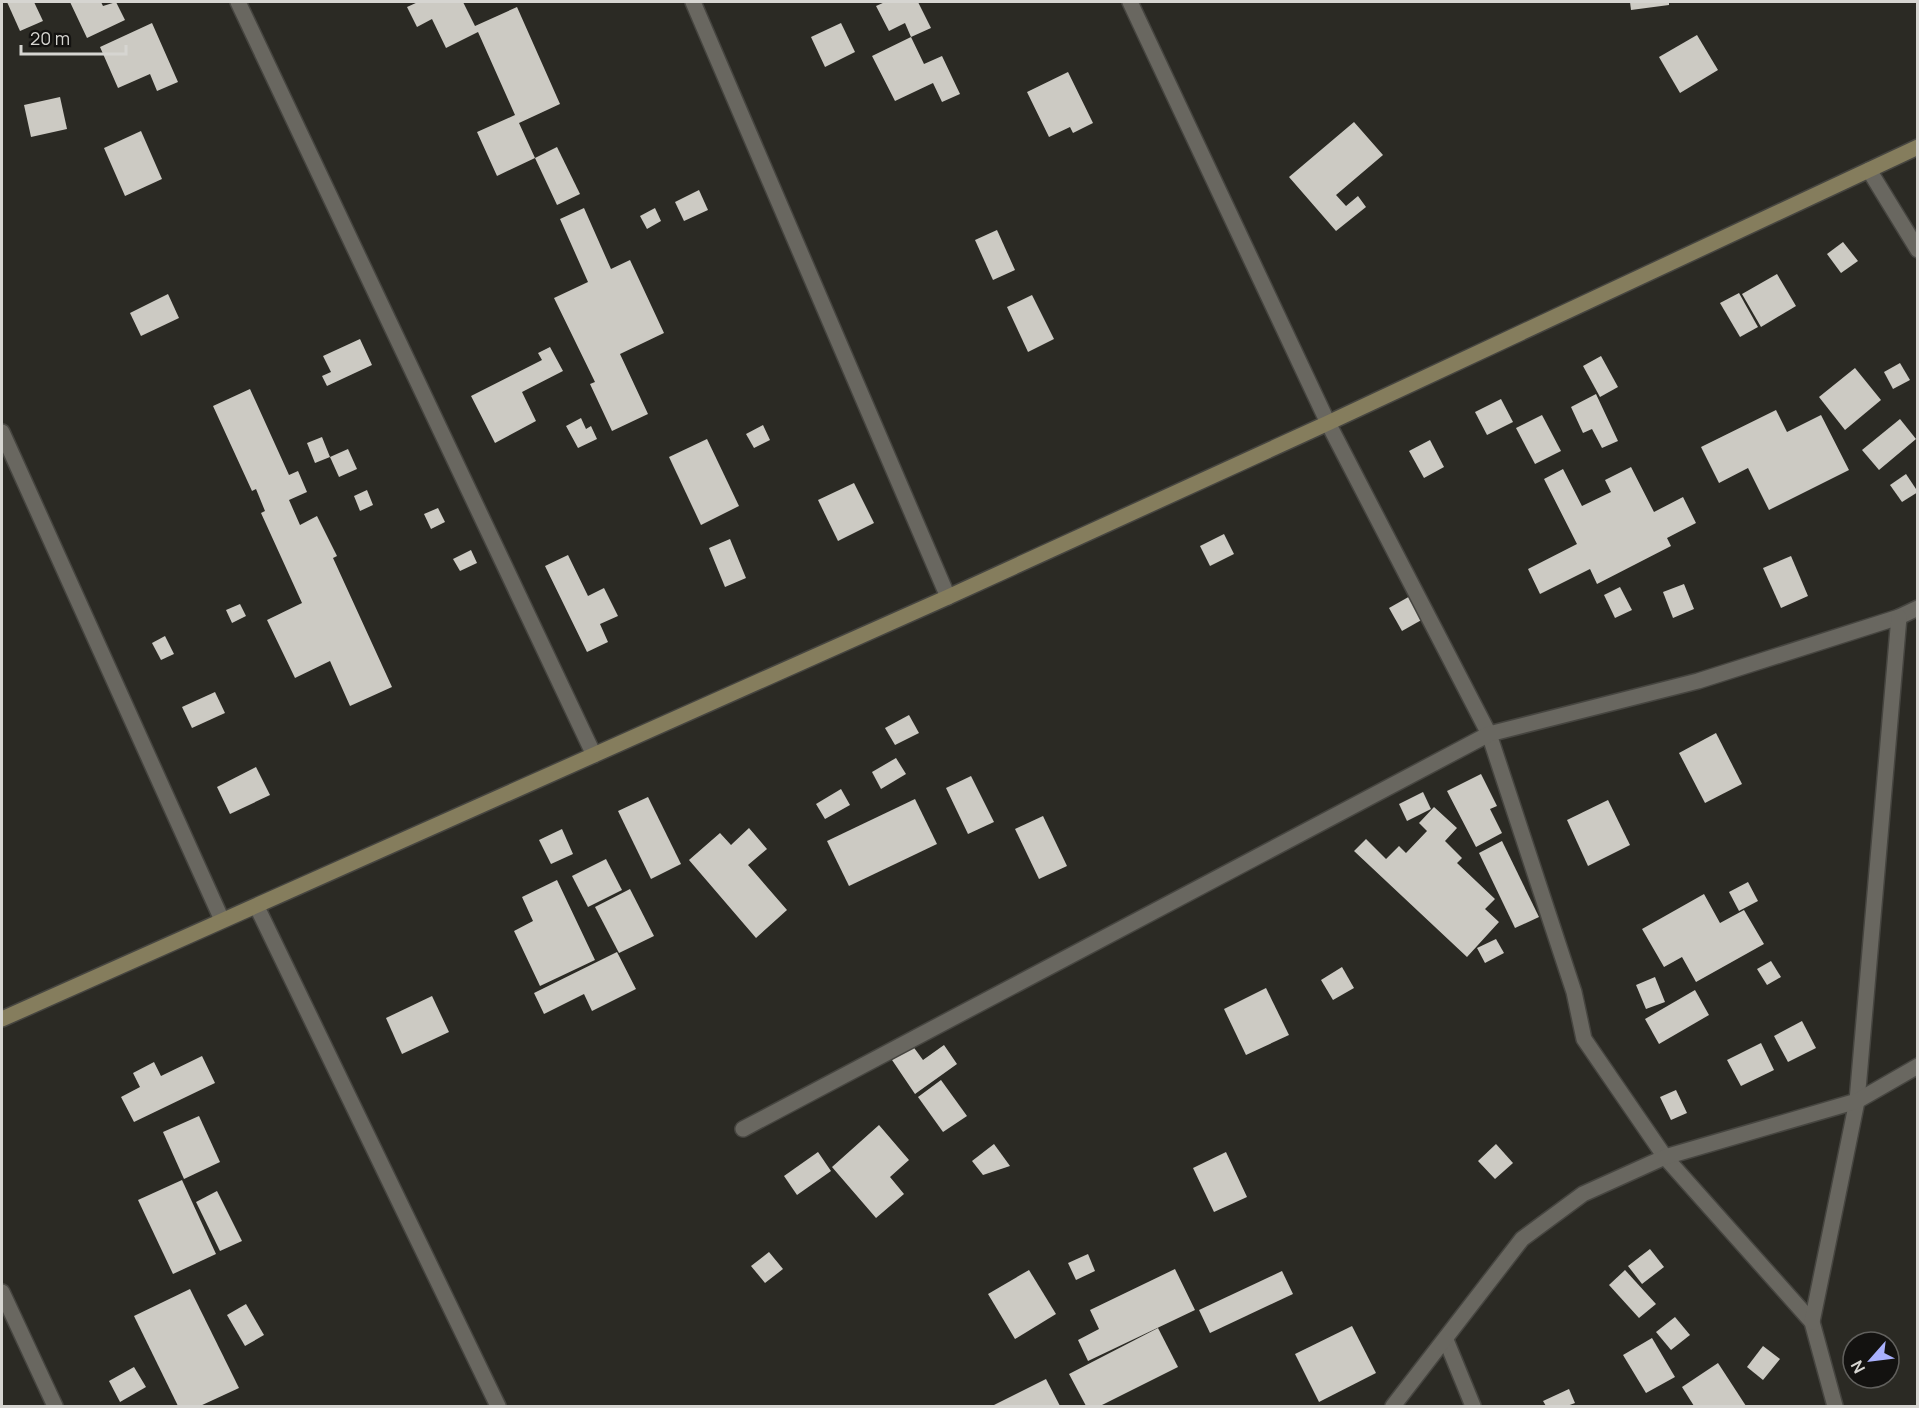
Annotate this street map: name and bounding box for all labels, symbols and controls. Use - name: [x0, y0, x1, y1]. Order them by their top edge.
- scale bar: [21, 18, 126, 56]
- text: 20 m: [30, 26, 70, 50]
- north arrow: [1841, 1330, 1901, 1390]
- text: N: [1845, 1357, 1870, 1377]

